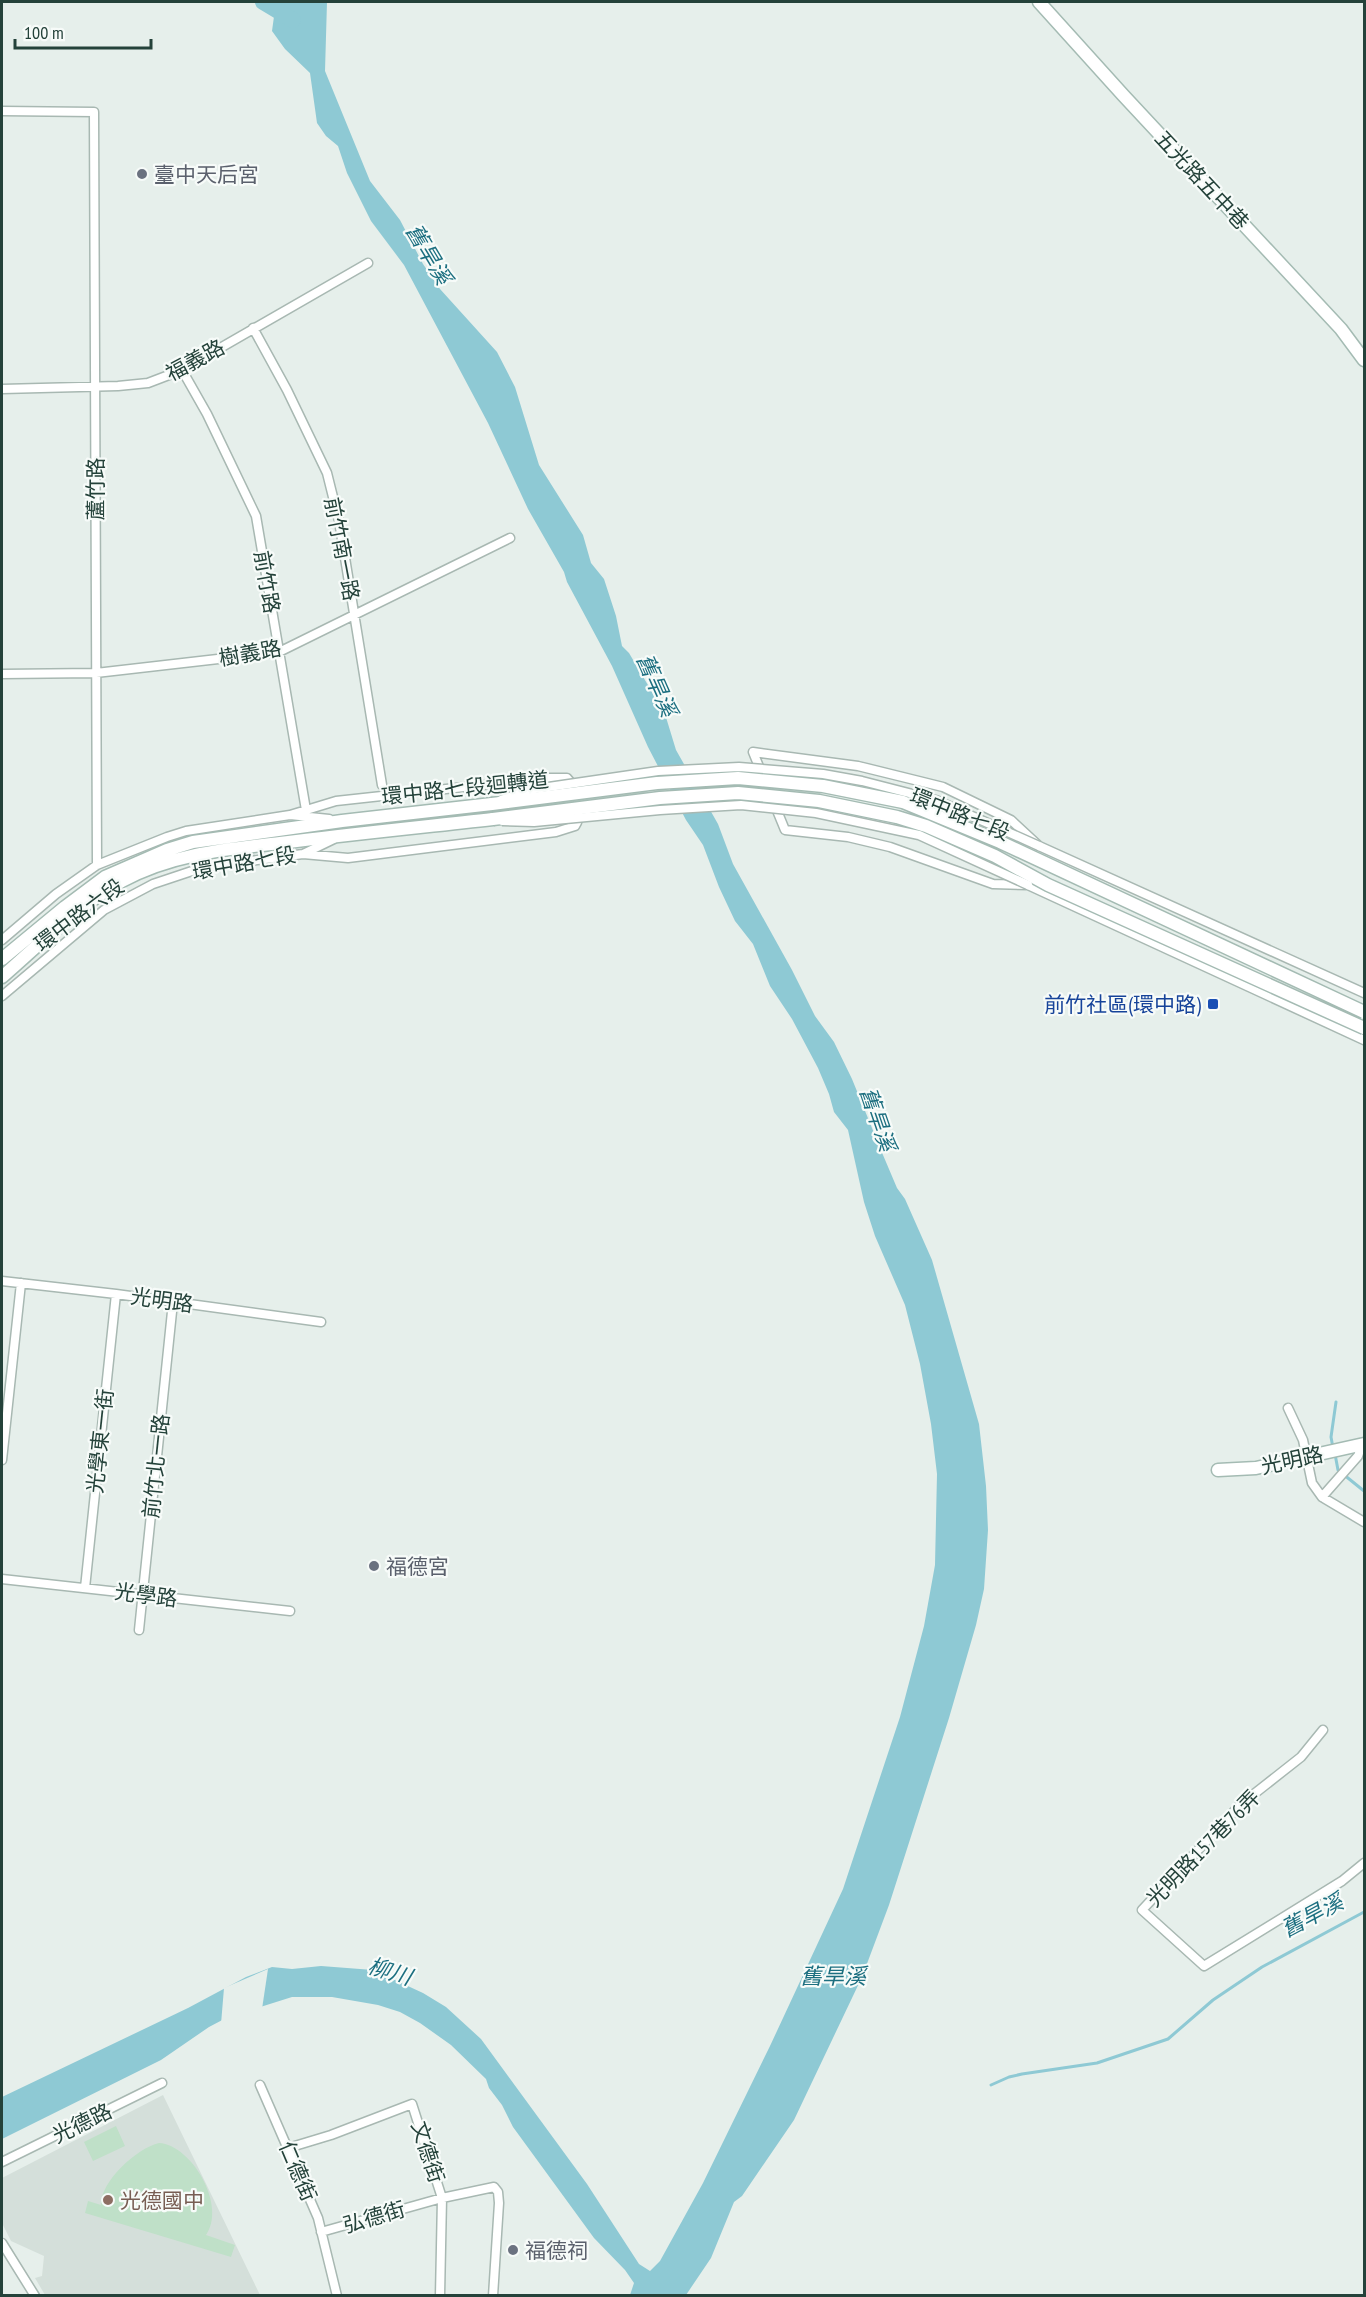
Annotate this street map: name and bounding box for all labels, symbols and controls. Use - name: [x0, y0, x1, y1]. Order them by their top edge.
- scale bar: [15, 12, 152, 50]
- text: 100 m: [24, 21, 64, 44]
- street label: 五光路五中巷: [1149, 125, 1255, 235]
- place label: 臺中天后宮: [154, 161, 259, 188]
- marker: 臺中天后宮: [135, 167, 149, 181]
- water label: 舊旱溪: [400, 218, 460, 292]
- street label: 福義路: [161, 333, 229, 387]
- street label: 蘆竹路: [82, 458, 109, 521]
- street label: 前竹南一路: [319, 495, 365, 603]
- street label: 前竹路: [248, 549, 286, 615]
- street label: 樹義路: [217, 634, 283, 672]
- water label: 舊旱溪: [631, 649, 684, 724]
- street label: 環中路七段迴轉道: [380, 766, 550, 810]
- street label: 環中路七段: [906, 782, 1014, 846]
- street label: 環中路七段: [190, 841, 298, 885]
- street label: 環中路六段: [29, 873, 129, 957]
- place label: 前竹社區(環中路): [1044, 991, 1201, 1018]
- marker: 前竹社區(環中路): [1206, 997, 1220, 1011]
- water label: 舊旱溪: [854, 1083, 903, 1158]
- street label: 光明路: [129, 1282, 195, 1318]
- street label: 光學東一街: [81, 1387, 119, 1495]
- street label: 前竹北一路: [137, 1412, 175, 1520]
- street label: 光明路: [1258, 1440, 1326, 1480]
- place label: 福德宮: [386, 1553, 449, 1580]
- marker: 福德宮: [367, 1559, 381, 1573]
- street label: 光學路: [113, 1578, 179, 1612]
- street label: 光明路157巷76弄: [1140, 1784, 1266, 1912]
- water label: 舊旱溪: [1276, 1886, 1350, 1943]
- water label: 柳川: [365, 1951, 417, 1991]
- water label: 舊旱溪: [800, 1962, 869, 1990]
- street label: 光德路: [48, 2097, 116, 2149]
- street label: 文德街: [405, 2118, 451, 2186]
- street label: 仁德街: [273, 2137, 323, 2205]
- place label: 光德國中: [120, 2187, 204, 2214]
- marker: 光德國中: [101, 2193, 115, 2207]
- street label: 弘德街: [340, 2195, 408, 2239]
- place label: 福德祠: [525, 2237, 588, 2264]
- marker: 福德祠: [506, 2243, 520, 2257]

